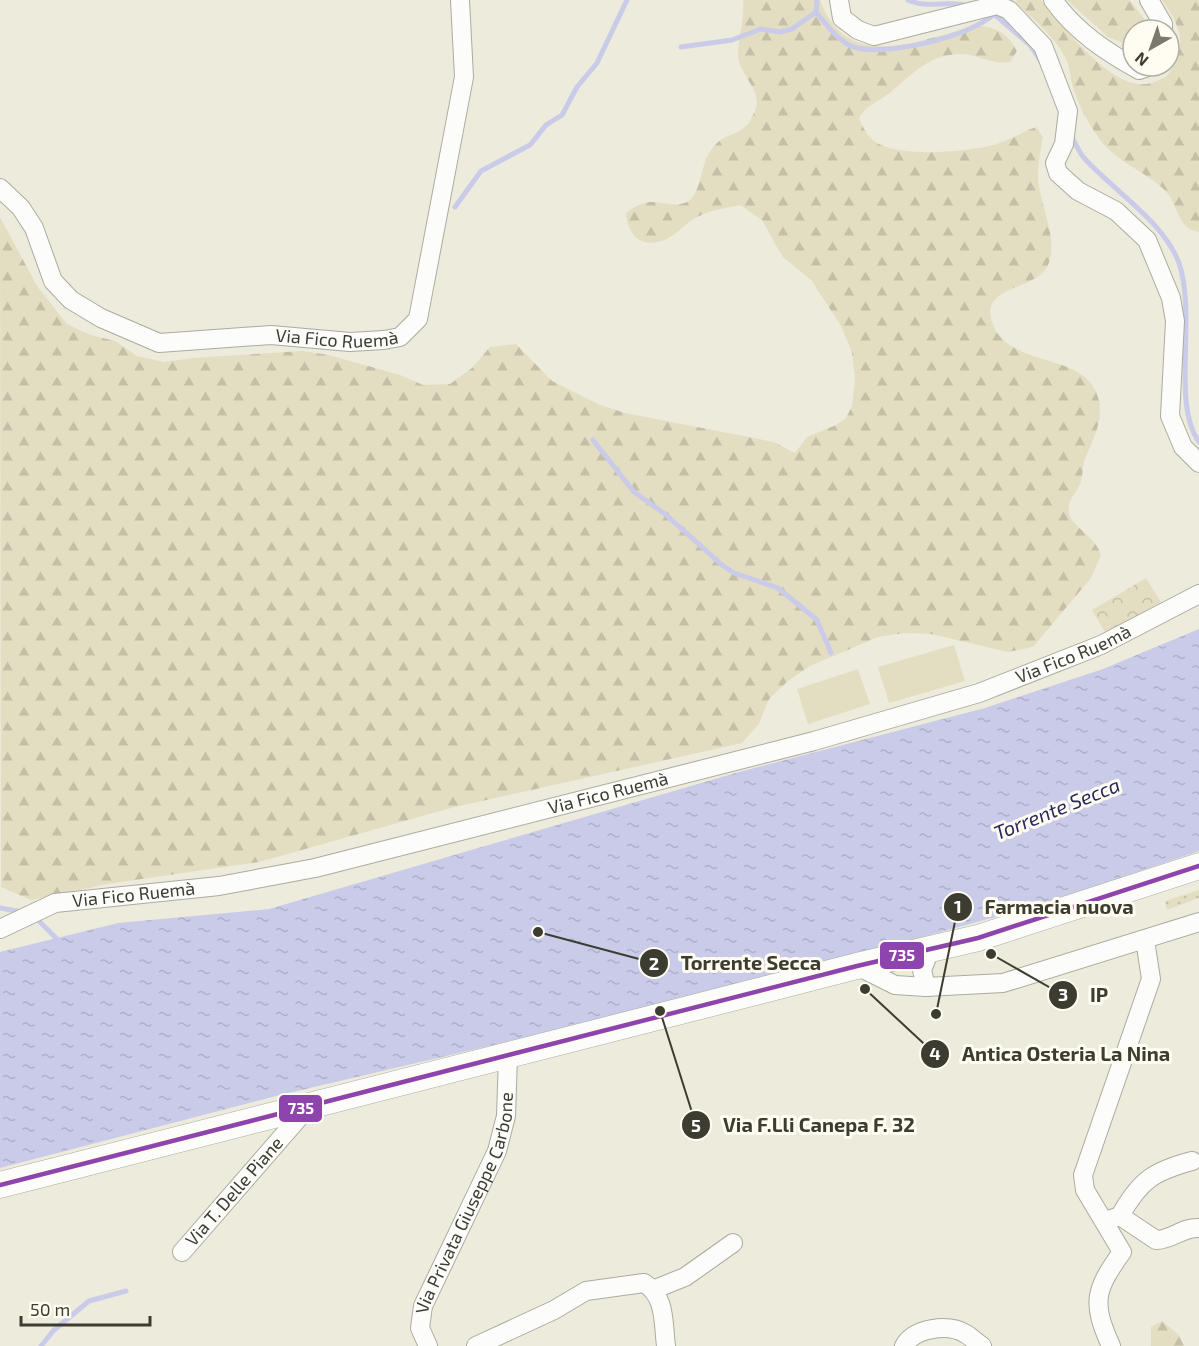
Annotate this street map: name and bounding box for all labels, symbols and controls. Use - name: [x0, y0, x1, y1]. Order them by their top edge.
- north arrow: [1121, 18, 1181, 78]
- text: N: [1131, 49, 1152, 71]
- street label: Via Fico Ruemà: [275, 323, 400, 352]
- street label: Via Fico Ruemà: [1012, 619, 1134, 688]
- street label: Via Fico Ruemà: [546, 767, 670, 818]
- water label: Torrente Secca: [990, 772, 1123, 844]
- street label: Via Fico Ruemà: [71, 877, 196, 911]
- callout: Farmacia nuova: [943, 888, 1146, 926]
- text: Farmacia nuova: [984, 894, 1134, 918]
- text: 1: [954, 895, 962, 917]
- line badge: 735: [879, 941, 925, 970]
- callout: Torrente Secca: [639, 944, 833, 982]
- text: 735: [889, 945, 915, 964]
- text: Torrente Secca: [681, 950, 821, 974]
- text: 2: [649, 952, 659, 974]
- callout: IP: [1048, 976, 1120, 1014]
- text: IP: [1090, 982, 1108, 1006]
- text: 3: [1058, 983, 1068, 1005]
- callout: Antica Osteria La Nina: [920, 1035, 1182, 1073]
- text: Antica Osteria La Nina: [962, 1041, 1170, 1065]
- text: 4: [929, 1042, 941, 1064]
- street label: Via Privata Giuseppe Carbone: [410, 1092, 517, 1315]
- line badge: 735: [278, 1094, 323, 1123]
- text: 735: [288, 1098, 314, 1117]
- callout: Via F.Lli Canepa F. 32: [681, 1106, 926, 1144]
- text: Via F.Lli Canepa F. 32: [723, 1112, 915, 1136]
- text: 5: [691, 1114, 701, 1136]
- street label: Via T. Delle Piane: [180, 1132, 287, 1250]
- scale bar: [21, 1289, 150, 1327]
- text: 50 m: [30, 1298, 70, 1320]

